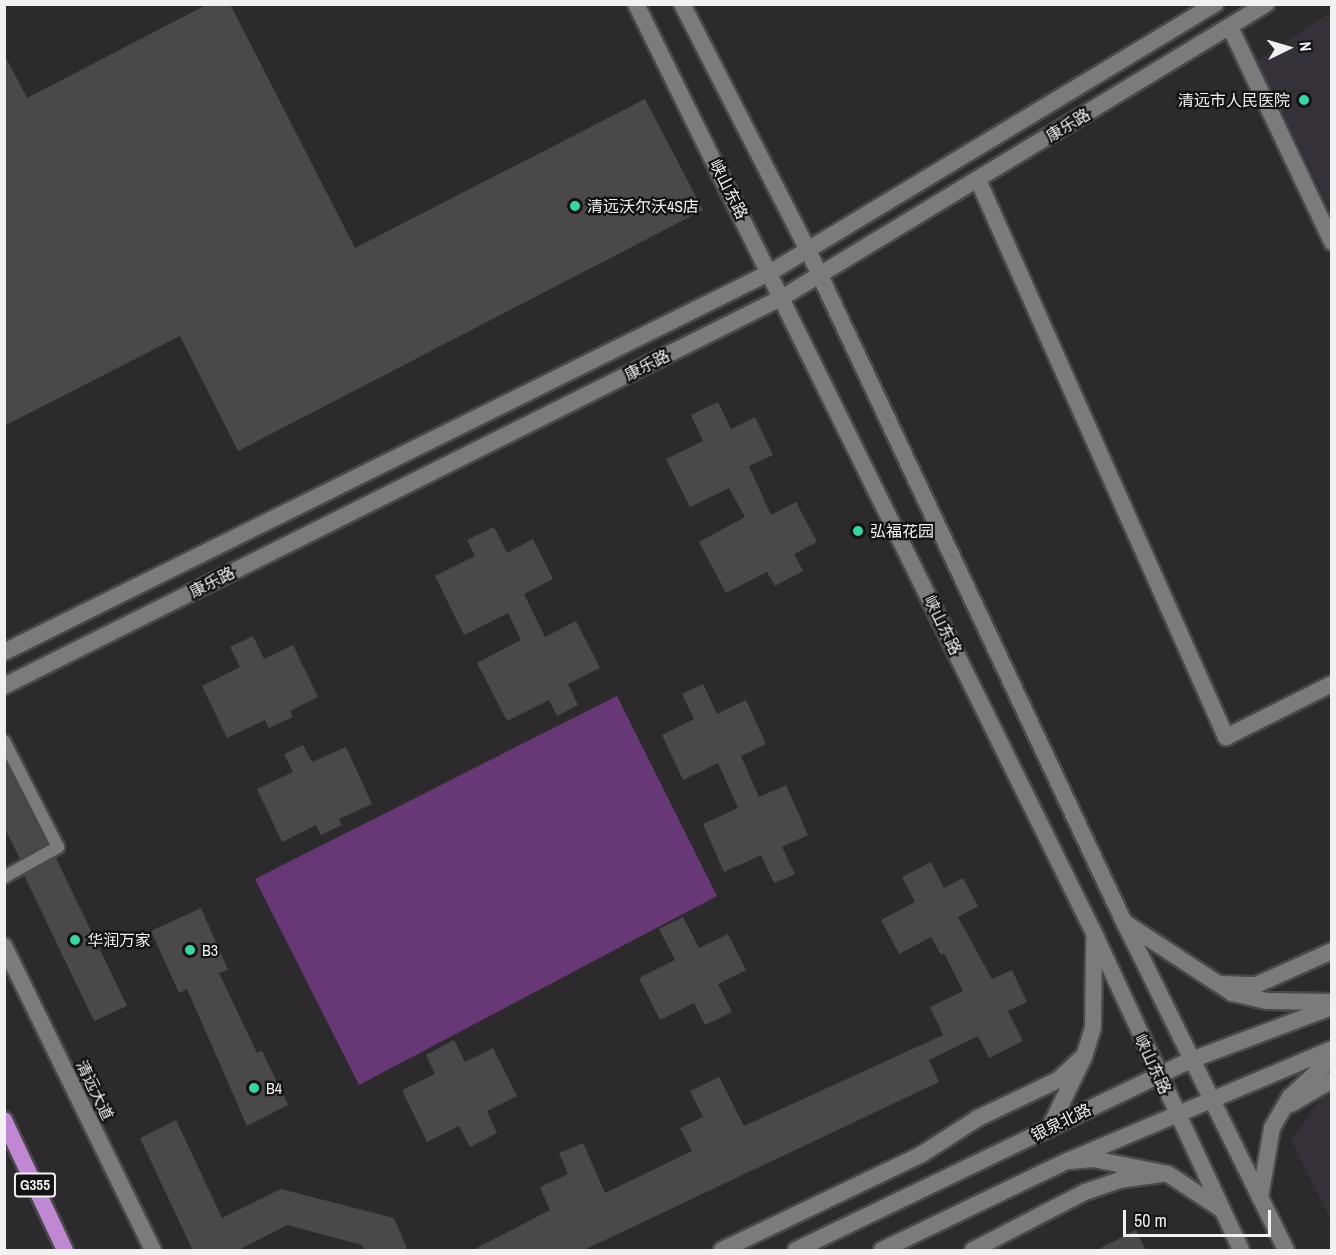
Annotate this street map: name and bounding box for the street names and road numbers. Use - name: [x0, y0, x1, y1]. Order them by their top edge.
- street label: 康乐路: [1042, 104, 1094, 146]
- street label: 峡山东路: [706, 156, 752, 222]
- street label: 康乐路: [621, 346, 673, 384]
- street label: 康乐路: [186, 563, 238, 601]
- street label: 峡山东路: [920, 592, 966, 658]
- street label: 峡山东路: [1131, 1031, 1175, 1097]
- street label: 清远大道: [72, 1057, 118, 1123]
- street label: 银泉北路: [1028, 1099, 1094, 1145]
- road number: G355: [12, 1173, 57, 1197]

